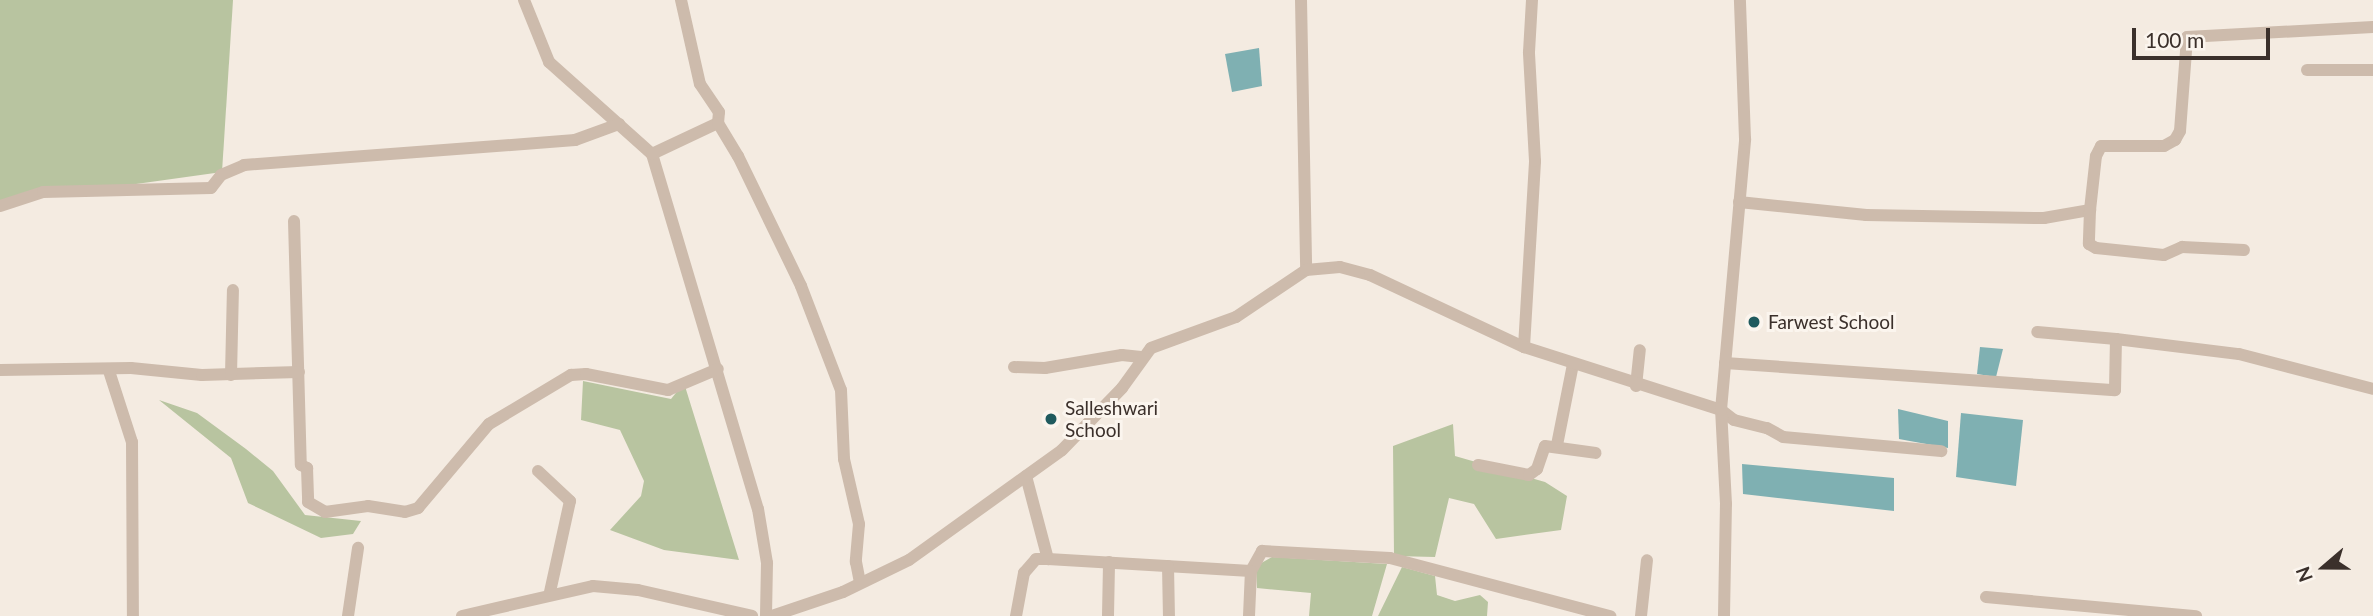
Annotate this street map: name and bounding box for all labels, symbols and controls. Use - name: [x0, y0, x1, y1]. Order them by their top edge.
- scale bar: [2135, 14, 2273, 58]
- text: 100 m: [2145, 27, 2204, 52]
- place label: Farwest School: [1768, 311, 1894, 333]
- marker: Farwest School: [1746, 314, 1762, 330]
- place label: Salleshwari School: [1065, 397, 1158, 441]
- marker: Salleshwari School: [1043, 411, 1059, 427]
- north arrow: [2289, 532, 2359, 602]
- text: N: [2290, 564, 2317, 585]

